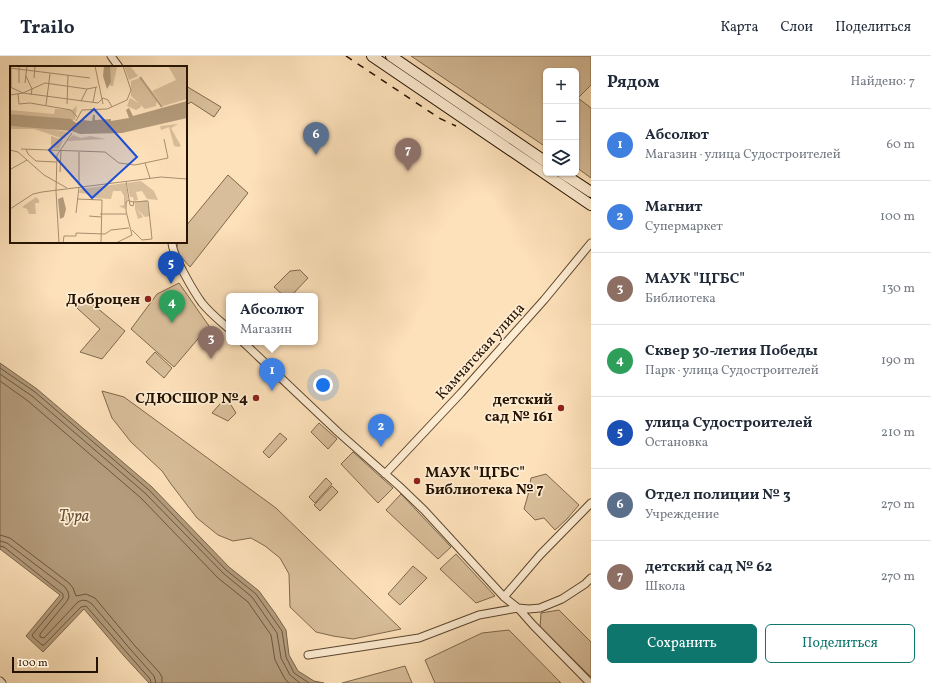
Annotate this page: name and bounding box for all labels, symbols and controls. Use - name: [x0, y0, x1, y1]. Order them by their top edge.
- text: Trailo: [20, 15, 75, 41]
- text: Карта: [720, 18, 758, 37]
- text: Слои: [780, 18, 813, 37]
- text: Поделиться: [835, 18, 911, 37]
- inset map: [10, 66, 187, 243]
- map controls: [543, 68, 579, 176]
- button: +: [543, 68, 579, 104]
- text: Рядом: [607, 71, 660, 94]
- text: Найдено: 7: [850, 73, 915, 91]
- button: −: [543, 104, 579, 140]
- pin: 6: [303, 122, 329, 155]
- text: Абсолют: [645, 125, 709, 146]
- text: 1: [617, 136, 623, 154]
- text: 60 m: [887, 136, 915, 154]
- pin: 7: [395, 138, 421, 171]
- button: layers: [543, 140, 579, 176]
- text: Магазин · улица Судостроителей: [645, 146, 841, 164]
- text: Магнит: [645, 197, 702, 218]
- text: 2: [617, 208, 623, 226]
- text: 100 m: [880, 208, 915, 226]
- text: Супермаркет: [645, 218, 723, 236]
- pin: 5: [158, 251, 184, 284]
- text: МАУК "ЦГБС": [645, 269, 745, 290]
- text: 3: [617, 280, 623, 298]
- text: 130 m: [882, 280, 915, 298]
- place label: Доброцен: [66, 290, 140, 311]
- pin: 4: [159, 290, 185, 323]
- text: Библиотека: [645, 290, 716, 308]
- popup: [226, 293, 318, 345]
- marker: Доброцен: [143, 294, 153, 304]
- street label: Камчатская улица: [432, 299, 531, 405]
- text: Абсолют: [240, 300, 304, 321]
- text: Магазин: [240, 321, 292, 339]
- pin: 3: [198, 326, 224, 359]
- text: Сквер 30-летия Победы: [645, 341, 818, 362]
- text: 4: [616, 352, 624, 370]
- text: 190 m: [881, 352, 915, 370]
- pin: 1: [259, 358, 285, 391]
- text: Парк · улица Судостроителей: [645, 362, 819, 380]
- your location: [313, 375, 333, 395]
- place label: СДЮСШОР №4: [135, 389, 248, 410]
- place label: детский сад № 161: [485, 390, 553, 428]
- marker: СДЮСШОР №4: [251, 393, 261, 403]
- marker: детский сад № 161: [556, 403, 566, 413]
- text: улица Судостроителей: [645, 413, 812, 434]
- pin: 2: [368, 414, 394, 447]
- text: 5: [617, 424, 623, 442]
- text: 210 m: [881, 424, 915, 442]
- text: Остановка: [645, 434, 708, 452]
- place label: МАУК "ЦГБС" Библиотека № 7: [425, 463, 544, 501]
- marker: МАУК "ЦГБС" Библиотека № 7: [412, 476, 422, 486]
- text: Отдел полиции № 3: [645, 485, 791, 506]
- text: 6: [616, 496, 624, 514]
- text: 270 m: [881, 496, 915, 514]
- water label: Тура: [59, 506, 90, 528]
- text: Учреждение: [645, 506, 719, 524]
- text: детский сад № 62: [645, 557, 772, 578]
- text: 7: [617, 568, 623, 586]
- text: 270 m: [881, 568, 915, 586]
- text: Школа: [645, 578, 685, 596]
- button: Сохранить: [607, 624, 757, 663]
- button: Поделиться: [765, 624, 915, 663]
- scale bar: [12, 655, 98, 674]
- text: 100 m: [18, 656, 48, 671]

